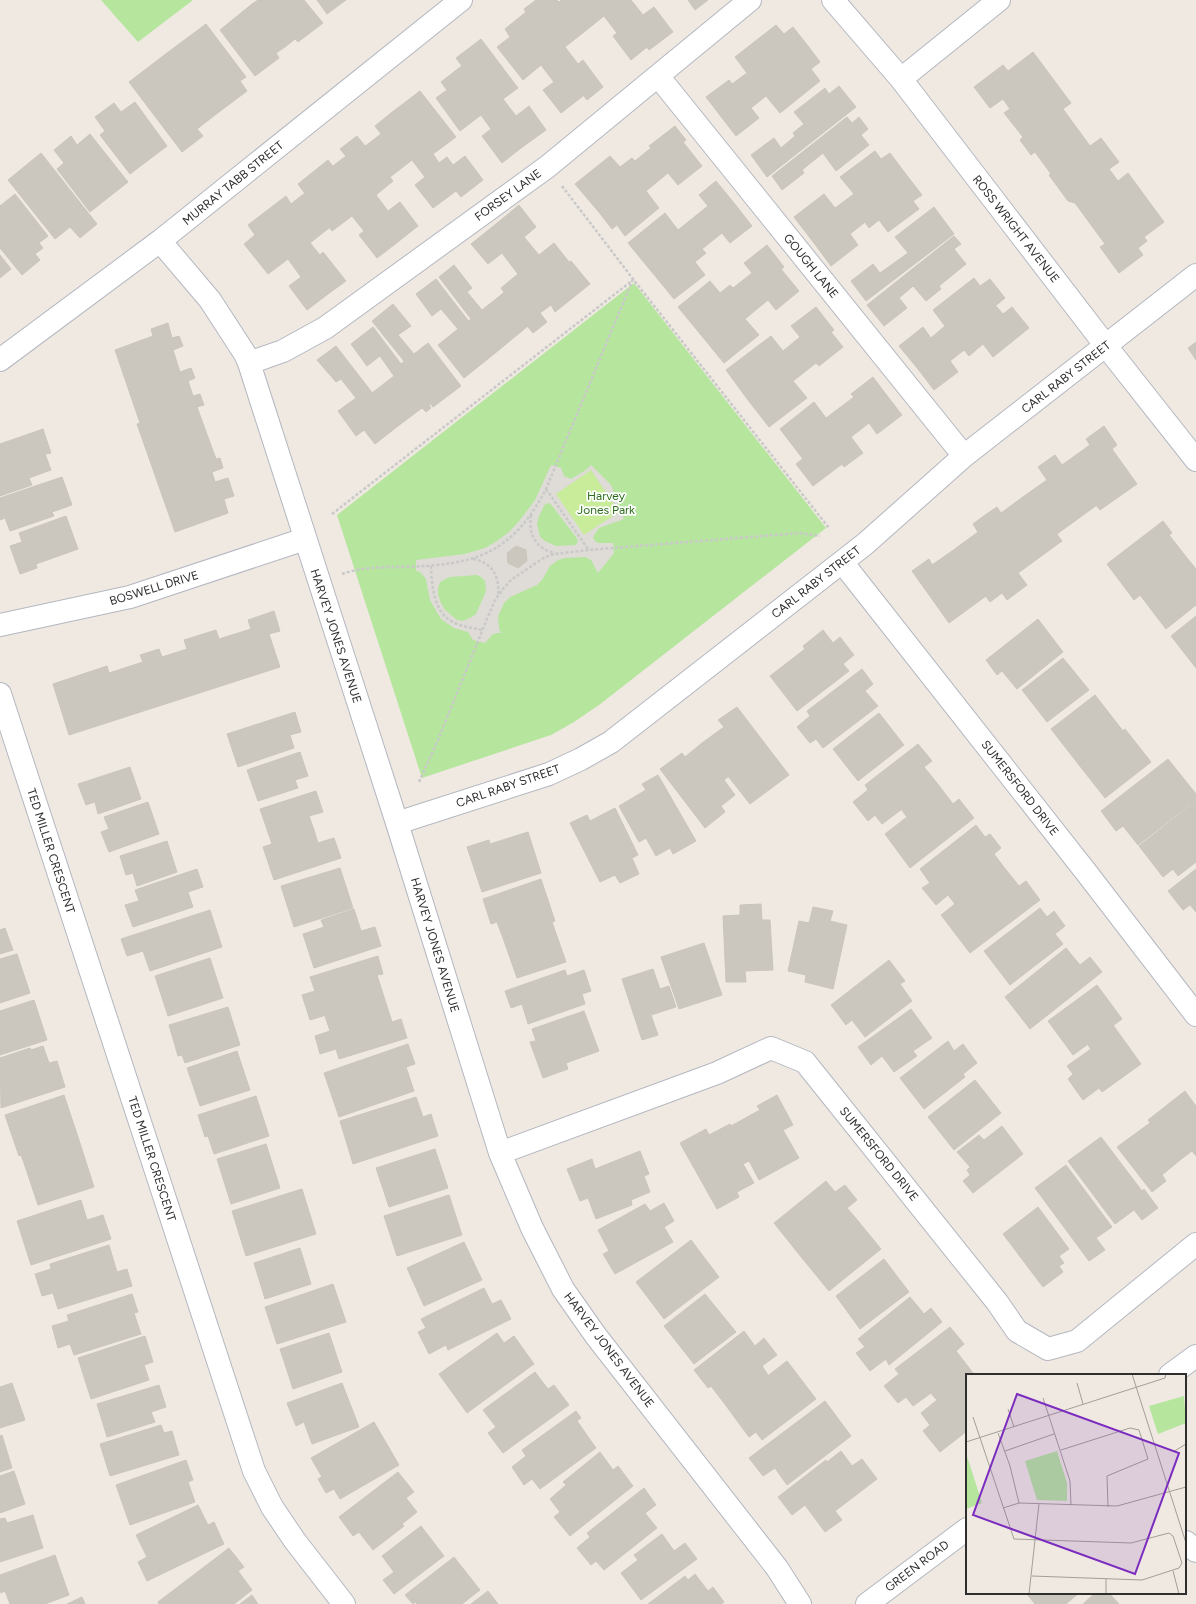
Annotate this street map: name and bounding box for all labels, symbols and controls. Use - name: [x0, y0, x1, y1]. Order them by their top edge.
- street label: MURRAY TABB STREET: [180, 138, 287, 228]
- street label: FORSEY LANE: [472, 166, 544, 224]
- street label: ROSS WRIGHT AVENUE: [970, 173, 1062, 285]
- street label: GOUGH LANE: [781, 231, 841, 301]
- street label: CARL RABY STREET: [1019, 338, 1114, 416]
- park label: Harvey Jones Park: [577, 489, 635, 517]
- street label: CARL RABY STREET: [769, 543, 864, 621]
- street label: HARVEY JONES AVENUE: [308, 567, 364, 705]
- street label: BOSWELL DRIVE: [108, 568, 200, 608]
- street label: SUMERSFORD DRIVE: [978, 738, 1062, 838]
- street label: CARL RABY STREET: [454, 762, 562, 810]
- street label: TED MILLER CRESCENT: [24, 787, 78, 916]
- street label: HARVEY JONES AVENUE: [408, 876, 462, 1014]
- street label: TED MILLER CRESCENT: [125, 1095, 179, 1224]
- street label: SUMERSFORD DRIVE: [837, 1104, 921, 1204]
- street label: HARVEY JONES AVENUE: [561, 1290, 657, 1410]
- inset map: [966, 1374, 1186, 1594]
- street label: GREEN ROAD: [882, 1537, 952, 1595]

